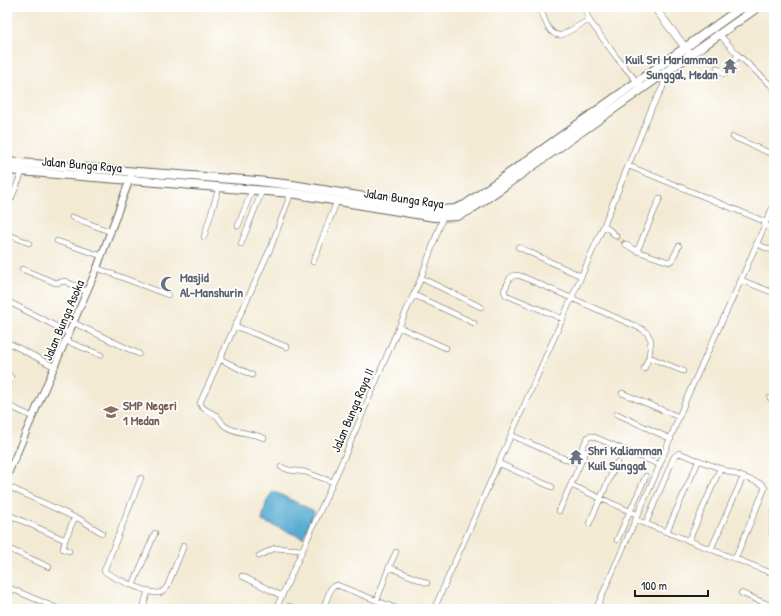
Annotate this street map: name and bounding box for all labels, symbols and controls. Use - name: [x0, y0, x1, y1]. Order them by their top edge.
- place label: Kuil Sri Mariamman Sunggal, Medan: [625, 50, 718, 84]
- temple icon: Kuil Sri Mariamman Sunggal, Medan: [721, 57, 739, 75]
- street label: Jalan Bunga Raya: [41, 152, 123, 176]
- street label: Jalan Bunga Raya: [363, 183, 445, 213]
- place label: Masjid Al-Manshurin: [180, 268, 243, 301]
- mosque icon: Masjid Al-Manshurin: [159, 275, 177, 293]
- street label: Jalan Bunga Asoka: [38, 277, 88, 363]
- street label: Jalan Bunga Raya II: [326, 365, 378, 455]
- place label: SMP Negeri 1 Medan: [123, 396, 177, 429]
- school or university icon: SMP Negeri 1 Medan: [102, 403, 120, 421]
- place label: Shri Kaliamman Kuil Sunggal: [588, 441, 662, 475]
- temple icon: Shri Kaliamman Kuil Sunggal: [567, 448, 585, 466]
- scale bar: [635, 572, 708, 598]
- text: 100 m: [641, 577, 667, 594]

